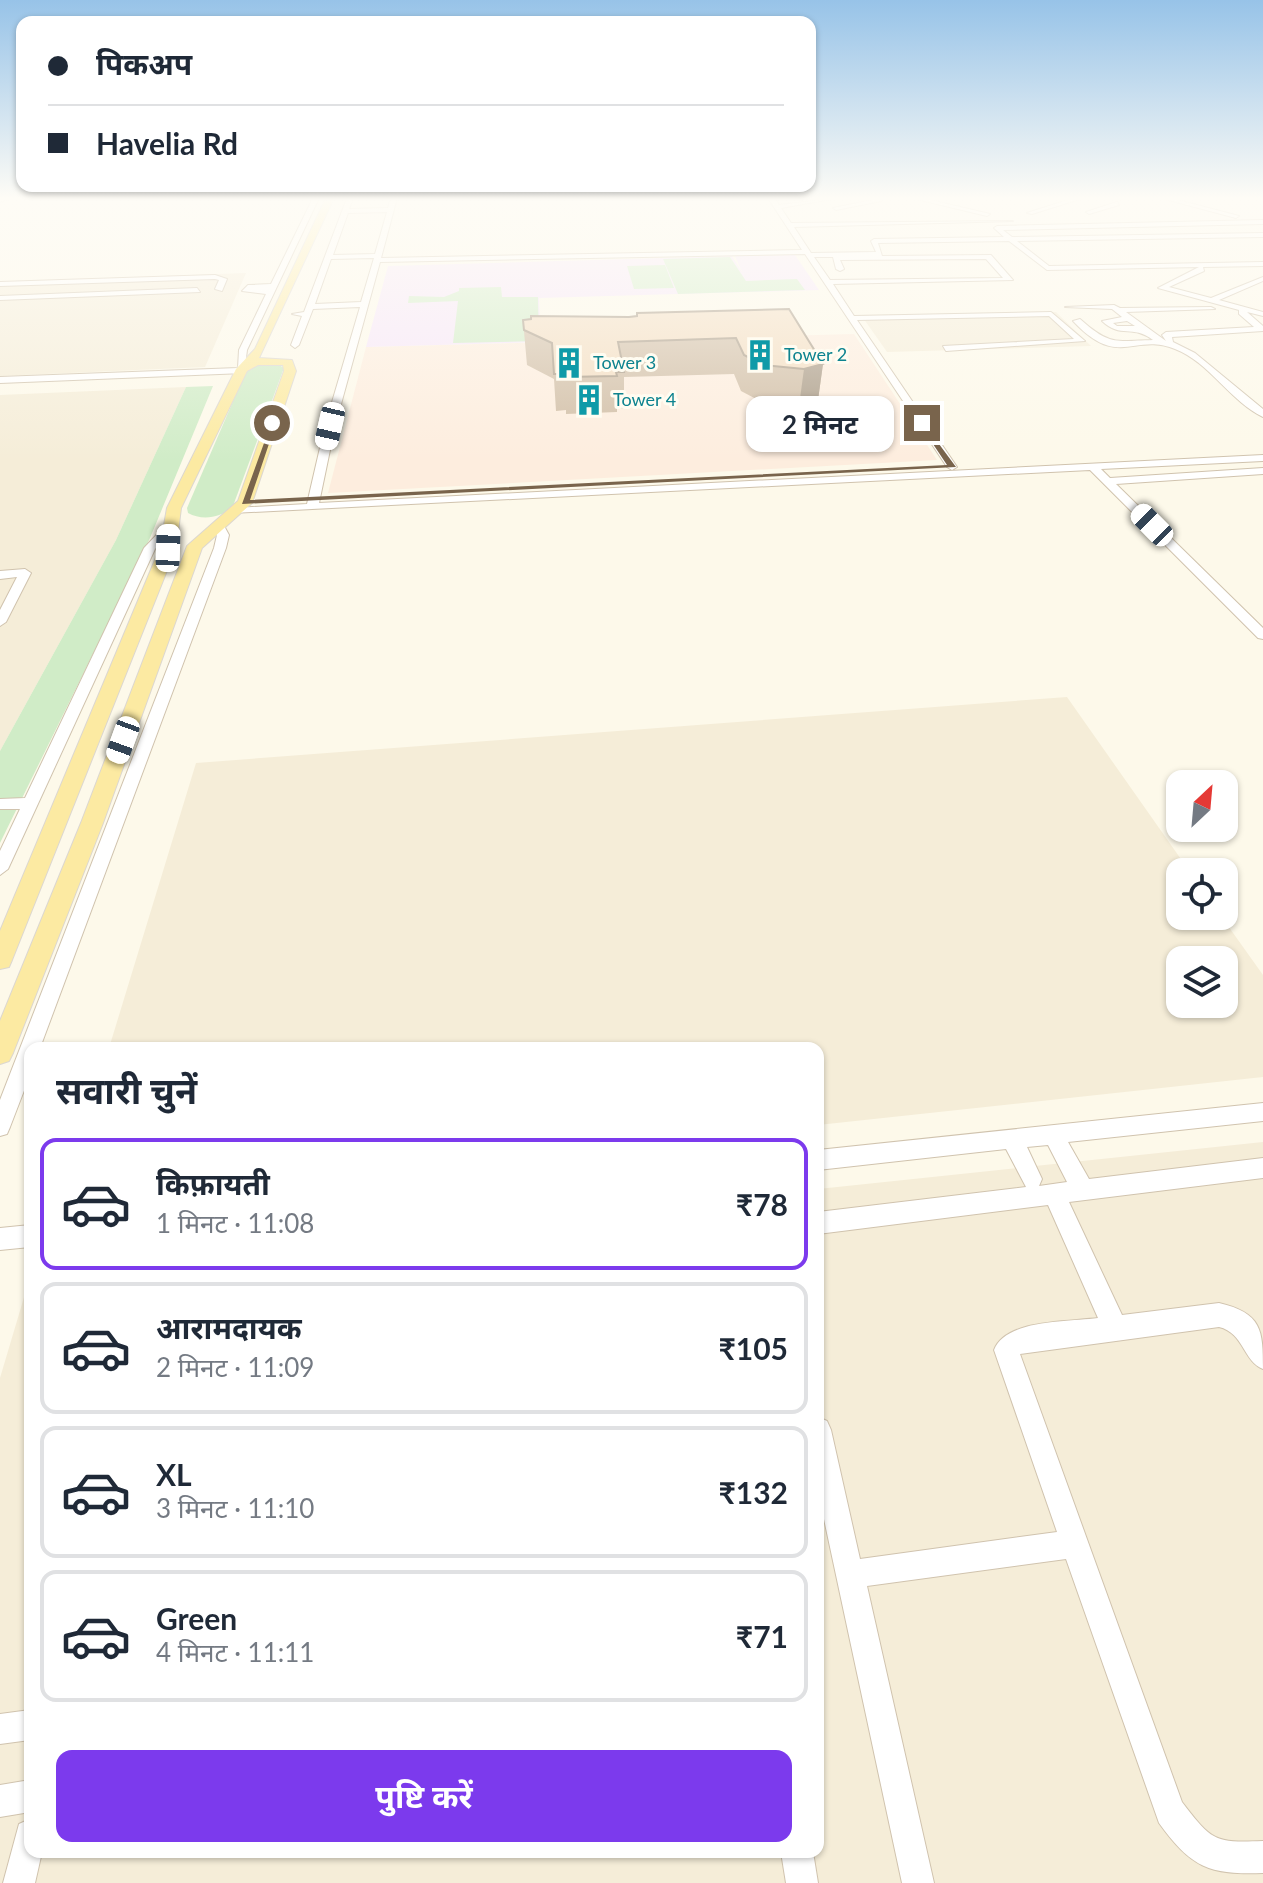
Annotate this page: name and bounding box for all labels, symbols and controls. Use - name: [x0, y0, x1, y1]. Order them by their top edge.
- text: पिकअप: [96, 45, 192, 81]
- text: Havelia Rd: [96, 125, 238, 161]
- building icon: Tower 2: [743, 338, 777, 372]
- place label: Tower 2: [784, 343, 847, 365]
- building icon: Tower 3: [552, 346, 586, 380]
- place label: Tower 3: [593, 351, 656, 373]
- building icon: Tower 4: [572, 383, 606, 417]
- place label: Tower 4: [613, 388, 676, 410]
- callout: 2 मिनट: [746, 395, 894, 451]
- car: [313, 400, 347, 452]
- route start: [254, 405, 290, 441]
- route end: [904, 405, 940, 441]
- text: 2 मिनट: [782, 408, 858, 440]
- car: [1127, 500, 1177, 550]
- car: [155, 524, 181, 572]
- car: [104, 713, 142, 767]
- north arrow: [1166, 770, 1238, 842]
- map controls: [1166, 770, 1238, 1018]
- button: locate: [1166, 858, 1238, 930]
- button: layers: [1166, 946, 1238, 1018]
- text: सवारी चुनें: [56, 1068, 197, 1112]
- text: किफ़ायती: [156, 1165, 270, 1201]
- icon: car: [60, 1168, 132, 1240]
- text: ₹78: [736, 1186, 788, 1222]
- text: 1 मिनट · 11:08: [156, 1207, 314, 1239]
- text: आरामदायक: [156, 1309, 302, 1345]
- icon: car: [60, 1312, 132, 1384]
- text: ₹105: [718, 1330, 788, 1366]
- text: 2 मिनट · 11:09: [156, 1351, 314, 1383]
- icon: car: [60, 1456, 132, 1528]
- text: XL: [156, 1456, 192, 1492]
- text: ₹132: [718, 1474, 788, 1510]
- text: 3 मिनट · 11:10: [156, 1492, 314, 1524]
- icon: car: [60, 1600, 132, 1672]
- text: Green: [156, 1600, 237, 1636]
- text: ₹71: [736, 1618, 788, 1654]
- text: 4 मिनट · 11:11: [156, 1636, 314, 1668]
- button: पुष्टि करें: [56, 1750, 792, 1842]

